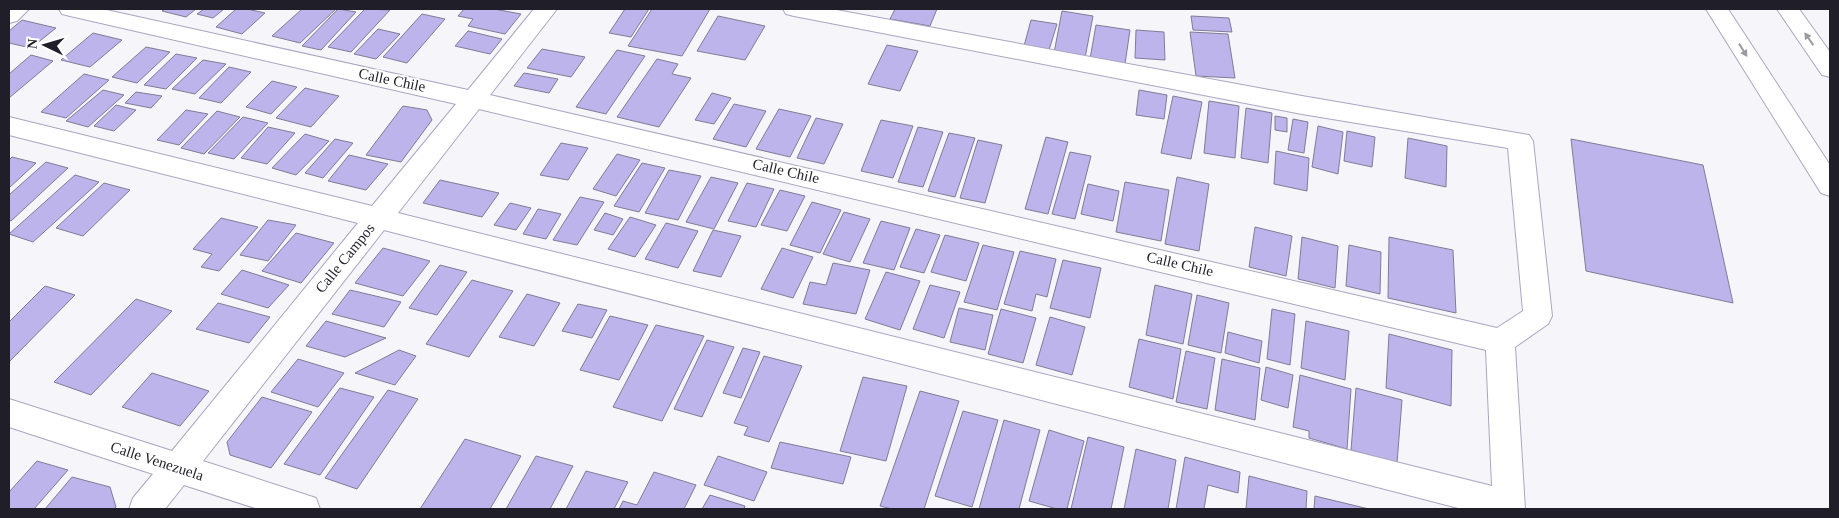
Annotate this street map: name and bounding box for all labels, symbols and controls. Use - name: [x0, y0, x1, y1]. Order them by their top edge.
- north arrow: [20, 20, 70, 70]
- one-way arrow: [1804, 32, 1814, 46]
- text: N: [25, 38, 40, 50]
- one-way arrow: [1739, 43, 1748, 57]
- street label: Calle Chile: [357, 65, 427, 95]
- street label: Calle Chile: [751, 156, 821, 187]
- street label: Calle Campos: [312, 220, 378, 296]
- street label: Calle Chile: [1145, 249, 1215, 280]
- street label: Calle Venezuela: [109, 438, 206, 484]

